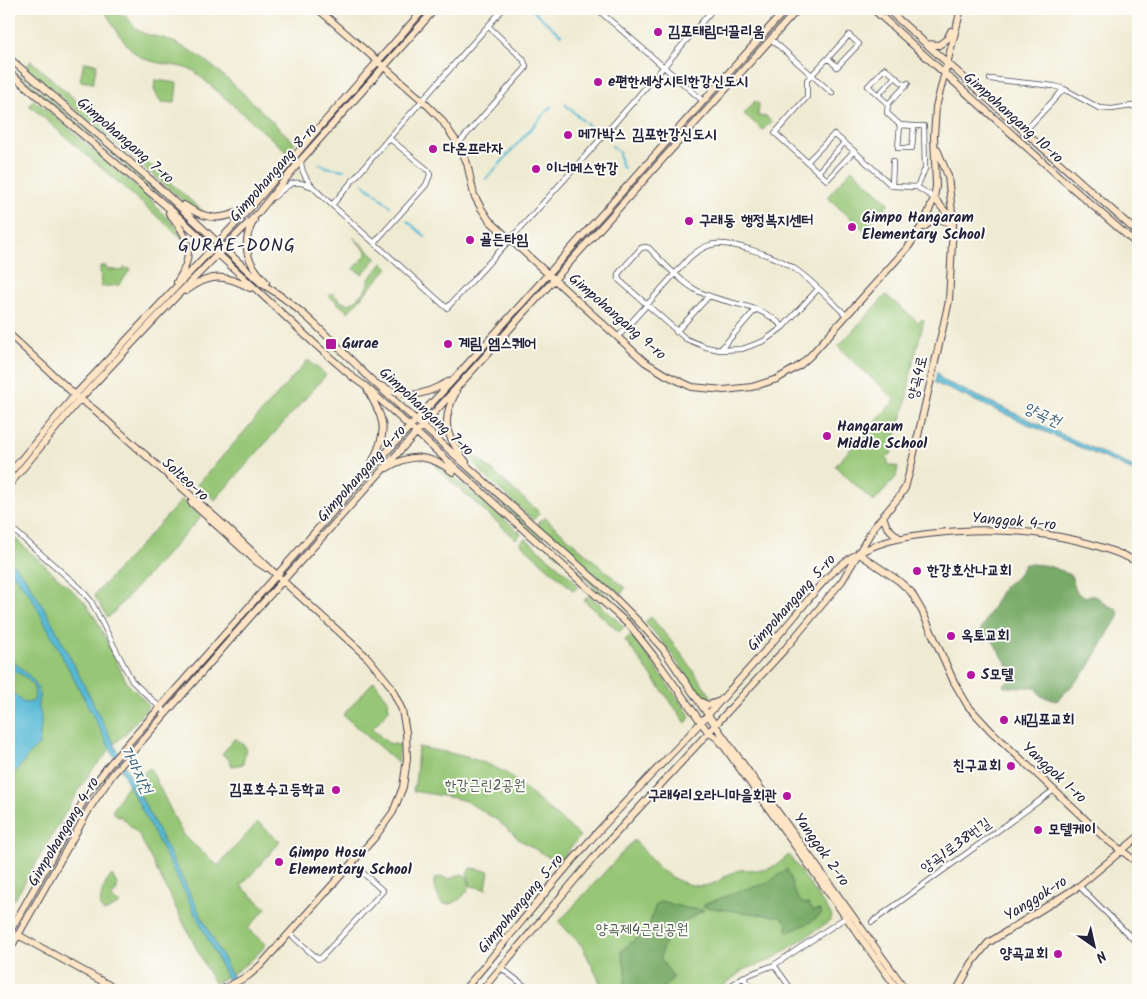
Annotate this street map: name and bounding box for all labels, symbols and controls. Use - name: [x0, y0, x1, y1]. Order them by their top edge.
- place label: 김포태림더끌리움: [668, 20, 765, 44]
- marker: 김포태림더끌리움: [652, 26, 664, 38]
- street label: Gimpohangang 10-ro: [957, 66, 1069, 170]
- place label: e편한세상시티한강신도시: [608, 70, 748, 94]
- marker: e편한세상시티한강신도시: [592, 76, 604, 88]
- street label: Gimpohangang 7-ro: [71, 92, 179, 190]
- street label: Gimpohangang 8-ro: [224, 118, 324, 228]
- place label: 메가박스 김포한강신도시: [578, 123, 717, 147]
- marker: 메가박스 김포한강신도시: [562, 129, 574, 141]
- place label: 다온프라자: [443, 137, 503, 161]
- marker: 다온프라자: [427, 143, 439, 155]
- place label: 이너메스한강: [546, 157, 618, 181]
- marker: 이너메스한강: [530, 163, 542, 175]
- place label: Gimpo Hangaram Elementary School: [862, 206, 985, 247]
- place label: 구래동 행정복지센터: [699, 209, 813, 233]
- marker: 구래동 행정복지센터: [683, 215, 695, 227]
- marker: Gimpo Hangaram Elementary School: [846, 221, 858, 233]
- place label: 골든타임: [480, 228, 528, 252]
- district label: GURAE-DONG: [178, 232, 296, 261]
- marker: 골든타임: [464, 234, 476, 246]
- street label: Gimpohangang 9-ro: [563, 268, 671, 367]
- place label: Gurae: [342, 332, 379, 356]
- place label: 계림 엠스퀘어: [458, 332, 536, 356]
- marker: Gurae: [324, 337, 338, 351]
- marker: 계림 엠스퀘어: [442, 338, 454, 350]
- street label: 양곡4로: [901, 354, 935, 402]
- street label: Gimpohangang 7-ro: [373, 361, 479, 463]
- water label: 양곡천: [1019, 396, 1067, 435]
- place label: Hangaram Middle School: [837, 415, 927, 456]
- street label: Gimpohangang 4-ro: [312, 420, 413, 528]
- marker: Hangaram Middle School: [821, 430, 833, 442]
- street label: Solteo-ro: [156, 452, 214, 508]
- street label: Yanggok 4-ro: [971, 506, 1057, 538]
- street label: Gimpohangang 5-ro: [742, 549, 842, 657]
- place label: 한강호산나교회: [926, 559, 1012, 583]
- marker: 한강호산나교회: [911, 565, 923, 577]
- place label: 옥토교회: [961, 624, 1009, 648]
- marker: 옥토교회: [945, 630, 957, 642]
- place label: S모텔: [981, 663, 1013, 687]
- marker: S모텔: [965, 669, 977, 681]
- place label: 새김포교회: [1013, 708, 1074, 732]
- marker: 새김포교회: [998, 714, 1010, 726]
- street label: Yanggok 1-ro: [1016, 737, 1092, 810]
- water label: 가마지천: [113, 741, 160, 801]
- place label: 친구교회: [953, 754, 1001, 778]
- marker: 친구교회: [1005, 760, 1017, 772]
- street label: Gimpohangang 4-ro: [22, 773, 106, 891]
- park label: 한강근린2공원: [444, 774, 526, 798]
- place label: 김포호수고등학교: [229, 778, 326, 802]
- marker: 김포호수고등학교: [330, 784, 342, 796]
- place label: 구래4리오라니마을회관: [648, 784, 777, 808]
- marker: 구래4리오라니마을회관: [781, 790, 793, 802]
- street label: Yanggok 2-ro: [787, 808, 855, 892]
- street label: 양곡1로38번길: [916, 812, 996, 880]
- place label: 모텔케이: [1048, 818, 1096, 842]
- marker: 모텔케이: [1032, 824, 1044, 836]
- place label: Gimpo Hosu Elementary School: [289, 841, 412, 882]
- street label: Gimpohangang 5-ro: [472, 849, 570, 959]
- marker: Gimpo Hosu Elementary School: [273, 856, 285, 868]
- street label: Yanggok-ro: [1000, 870, 1072, 928]
- park label: 양곡제4근린공원: [596, 918, 688, 942]
- north arrow: [1070, 922, 1120, 972]
- place label: 양곡교회: [1000, 942, 1048, 966]
- text: N: [1091, 944, 1111, 968]
- marker: 양곡교회: [1052, 948, 1064, 960]

